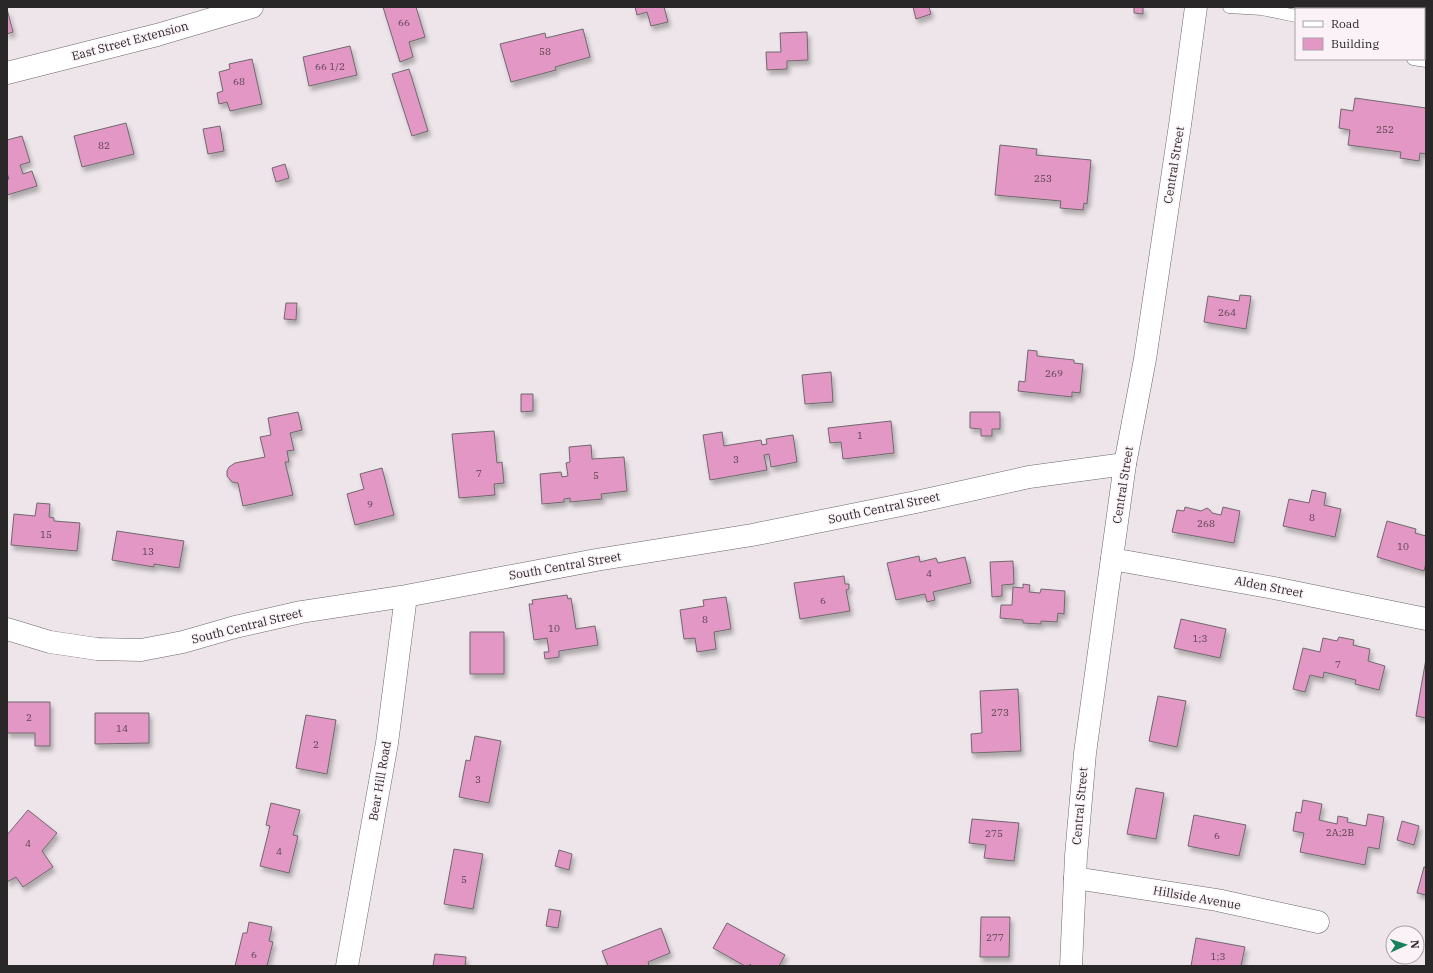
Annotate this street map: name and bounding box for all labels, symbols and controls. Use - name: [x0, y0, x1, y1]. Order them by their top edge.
- legend: [1295, 8, 1425, 60]
- house number: 66: [398, 16, 410, 29]
- text: Road: [1331, 16, 1360, 31]
- street label: East Street Extension: [70, 18, 190, 63]
- text: Building: [1331, 36, 1379, 51]
- house number: 58: [539, 45, 551, 58]
- house number: 66 1/2: [315, 60, 345, 73]
- house number: 68: [233, 75, 245, 88]
- house number: 252: [1376, 123, 1394, 136]
- street label: Central Street: [1160, 125, 1187, 205]
- house number: 82: [98, 139, 110, 152]
- house number: 253: [1034, 172, 1052, 185]
- house number: 264: [1218, 306, 1236, 319]
- house number: 269: [1045, 367, 1063, 380]
- house number: 1: [857, 429, 863, 442]
- street label: Central Street: [1109, 445, 1136, 525]
- house number: 3: [733, 453, 739, 466]
- house number: 7: [476, 467, 482, 480]
- house number: 5: [593, 469, 599, 482]
- street label: South Central Street: [827, 488, 941, 527]
- house number: 9: [367, 498, 373, 511]
- house number: 8: [1309, 511, 1315, 524]
- house number: 268: [1197, 517, 1215, 530]
- house number: 15: [40, 528, 52, 541]
- house number: 10: [1397, 540, 1409, 553]
- house number: 13: [142, 545, 154, 558]
- street label: South Central Street: [508, 548, 622, 583]
- house number: 4: [926, 567, 932, 580]
- street label: Alden Street: [1233, 573, 1305, 601]
- house number: 6: [820, 594, 826, 607]
- street label: South Central Street: [190, 604, 304, 647]
- house number: 8: [702, 613, 708, 626]
- house number: 10: [548, 622, 560, 635]
- house number: 1;3: [1193, 632, 1207, 645]
- house number: 7: [1335, 658, 1341, 671]
- house number: 273: [991, 706, 1009, 719]
- house number: 2: [26, 711, 32, 724]
- house number: 14: [116, 722, 128, 735]
- house number: 2: [313, 738, 319, 751]
- street label: Bear Hill Road: [365, 740, 394, 822]
- street label: Central Street: [1069, 766, 1090, 845]
- house number: 3: [475, 773, 481, 786]
- house number: 2A;2B: [1326, 826, 1355, 839]
- house number: 275: [985, 827, 1003, 840]
- house number: 6: [1214, 829, 1220, 842]
- house number: 4: [25, 837, 31, 850]
- house number: 4: [276, 845, 282, 858]
- house number: 5: [461, 873, 467, 886]
- street label: Hillside Avenue: [1152, 882, 1242, 913]
- north arrow: [1385, 925, 1425, 965]
- house number: 277: [986, 931, 1004, 944]
- text: N: [1408, 940, 1422, 949]
- house number: 6: [251, 948, 257, 961]
- house number: 1;3: [1211, 950, 1225, 963]

